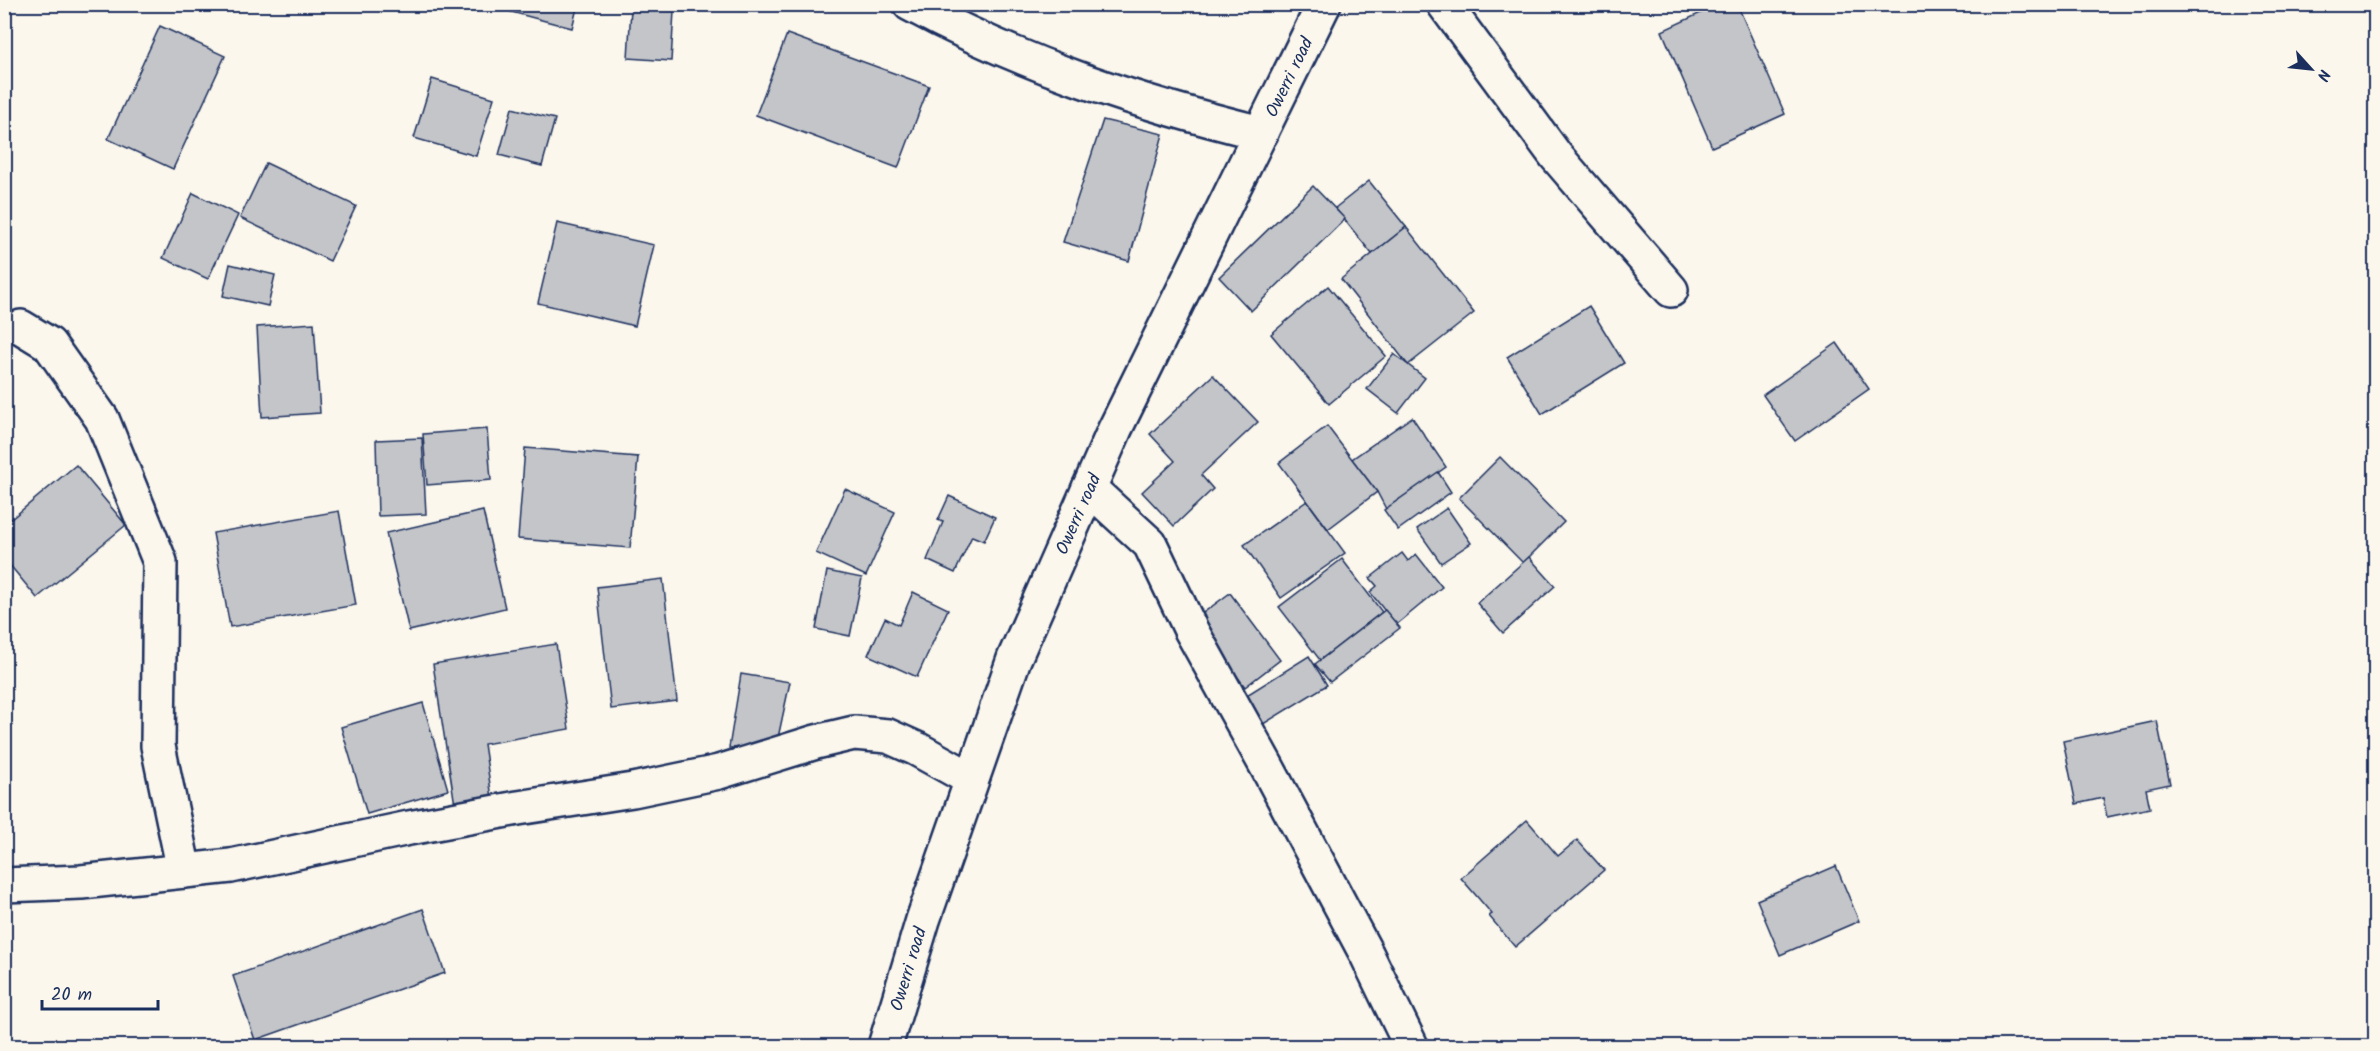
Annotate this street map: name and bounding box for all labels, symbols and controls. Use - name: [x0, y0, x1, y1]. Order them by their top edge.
- street label: Owerri road: [1258, 32, 1323, 123]
- north arrow: [2281, 39, 2341, 99]
- text: N: [2310, 65, 2336, 85]
- street label: Owerri road: [1049, 468, 1111, 560]
- street label: Owerri road: [883, 923, 936, 1015]
- scale bar: [42, 973, 158, 1011]
- text: 20 m: [51, 981, 92, 1010]

